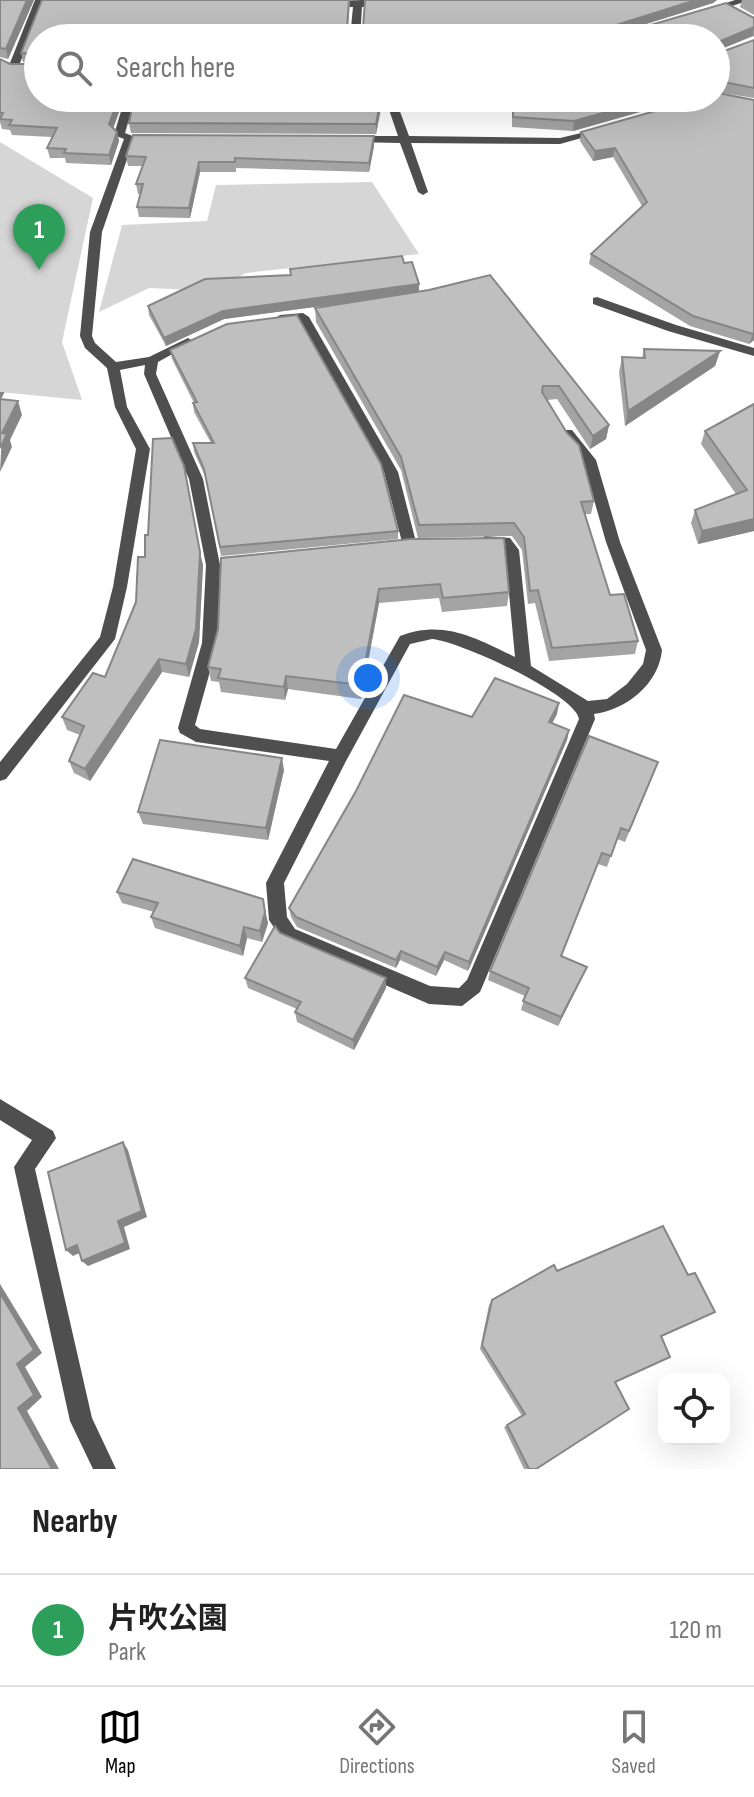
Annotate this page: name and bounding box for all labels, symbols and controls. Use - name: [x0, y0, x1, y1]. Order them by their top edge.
- search box: [24, 24, 730, 112]
- icon: search: [52, 46, 96, 90]
- text: Search here: [116, 50, 235, 86]
- pin: 1: [13, 204, 65, 270]
- your location: [348, 658, 388, 698]
- map controls: [658, 1373, 730, 1445]
- button: locate: [658, 1373, 730, 1445]
- text: Nearby: [32, 1501, 118, 1542]
- text: 片吹公園: [108, 1601, 228, 1637]
- text: 1: [53, 1615, 63, 1646]
- text: 120 m: [669, 1615, 722, 1646]
- text: Park: [108, 1637, 146, 1668]
- tab: Map: [98, 1705, 142, 1780]
- tab: Directions: [339, 1705, 415, 1780]
- tab: Saved: [612, 1705, 656, 1780]

